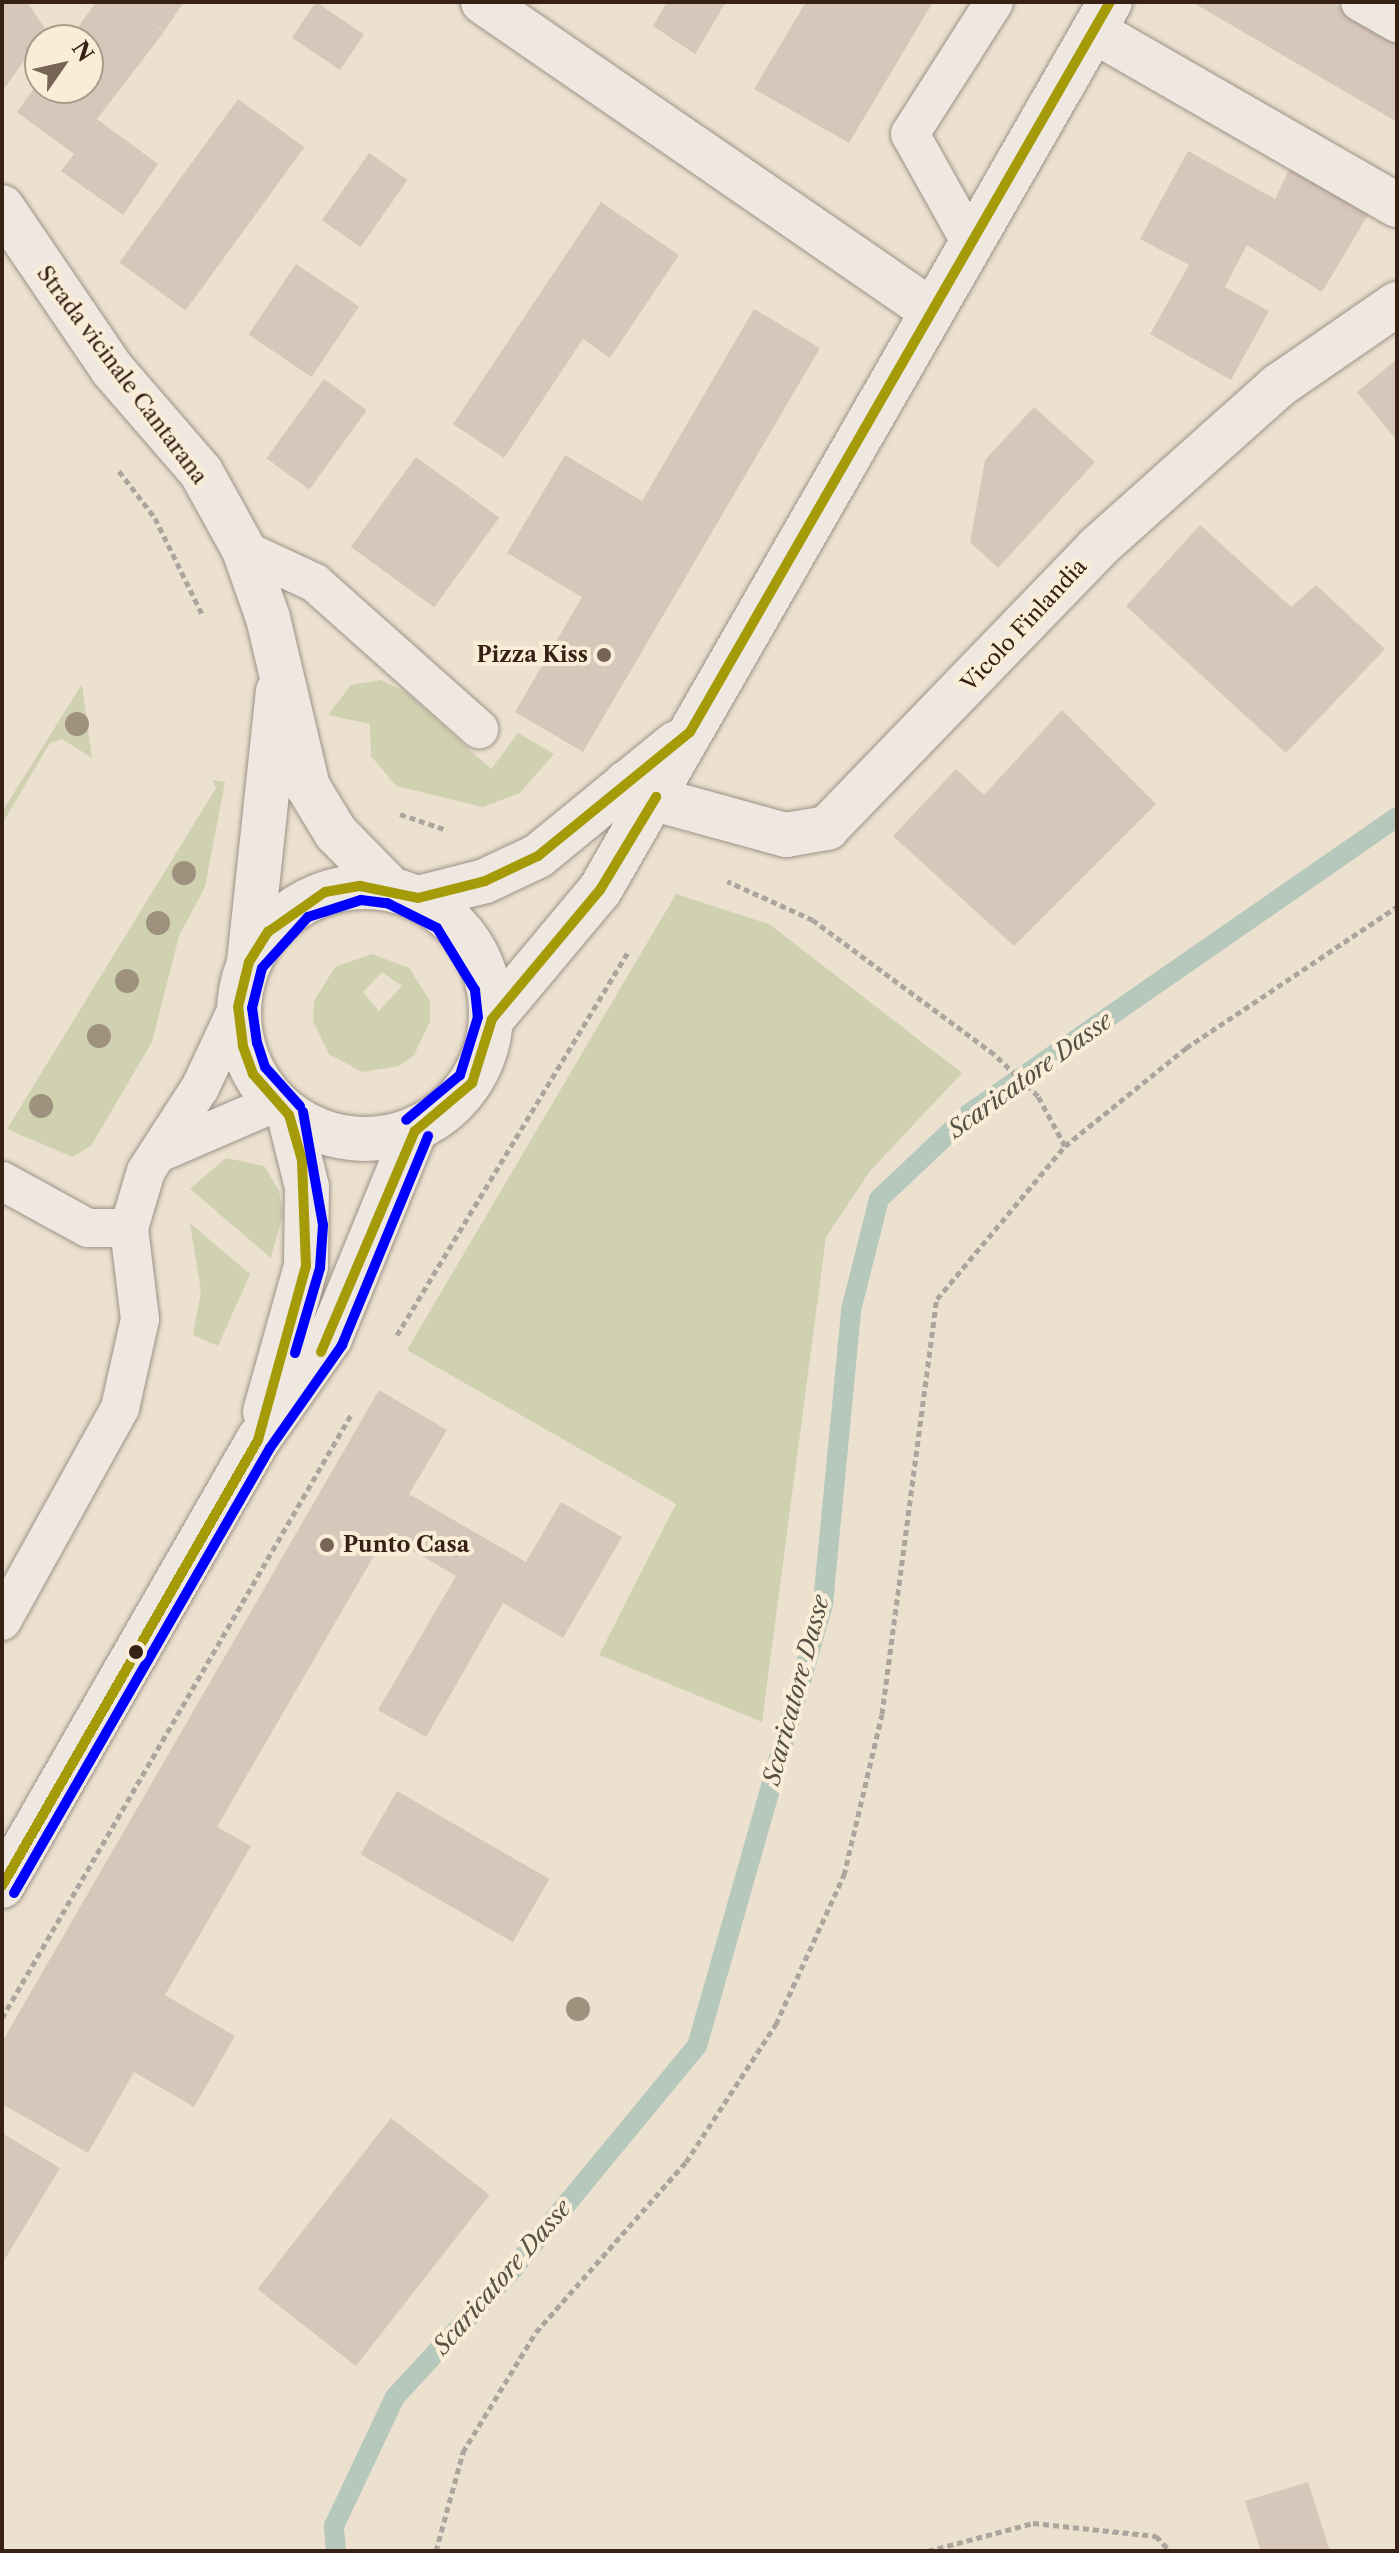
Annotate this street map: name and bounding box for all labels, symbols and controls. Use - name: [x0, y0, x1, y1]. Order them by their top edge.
- north arrow: [24, 24, 104, 104]
- text: N: [66, 36, 99, 67]
- street label: Strada vicinale Cantarana: [31, 260, 213, 490]
- street label: Vicolo Finlandia: [956, 553, 1092, 697]
- place label: Pizza Kiss: [476, 642, 588, 668]
- marker: Pizza Kiss: [595, 646, 613, 664]
- water label: Scaricatore Dasse: [943, 1006, 1117, 1144]
- place label: Punto Casa: [343, 1532, 469, 1558]
- marker: Punto Casa: [318, 1536, 336, 1554]
- water label: Scaricatore Dasse: [757, 1592, 835, 1788]
- unlabelled marker: [128, 1644, 144, 1660]
- water label: Scaricatore Dasse: [427, 2194, 577, 2360]

